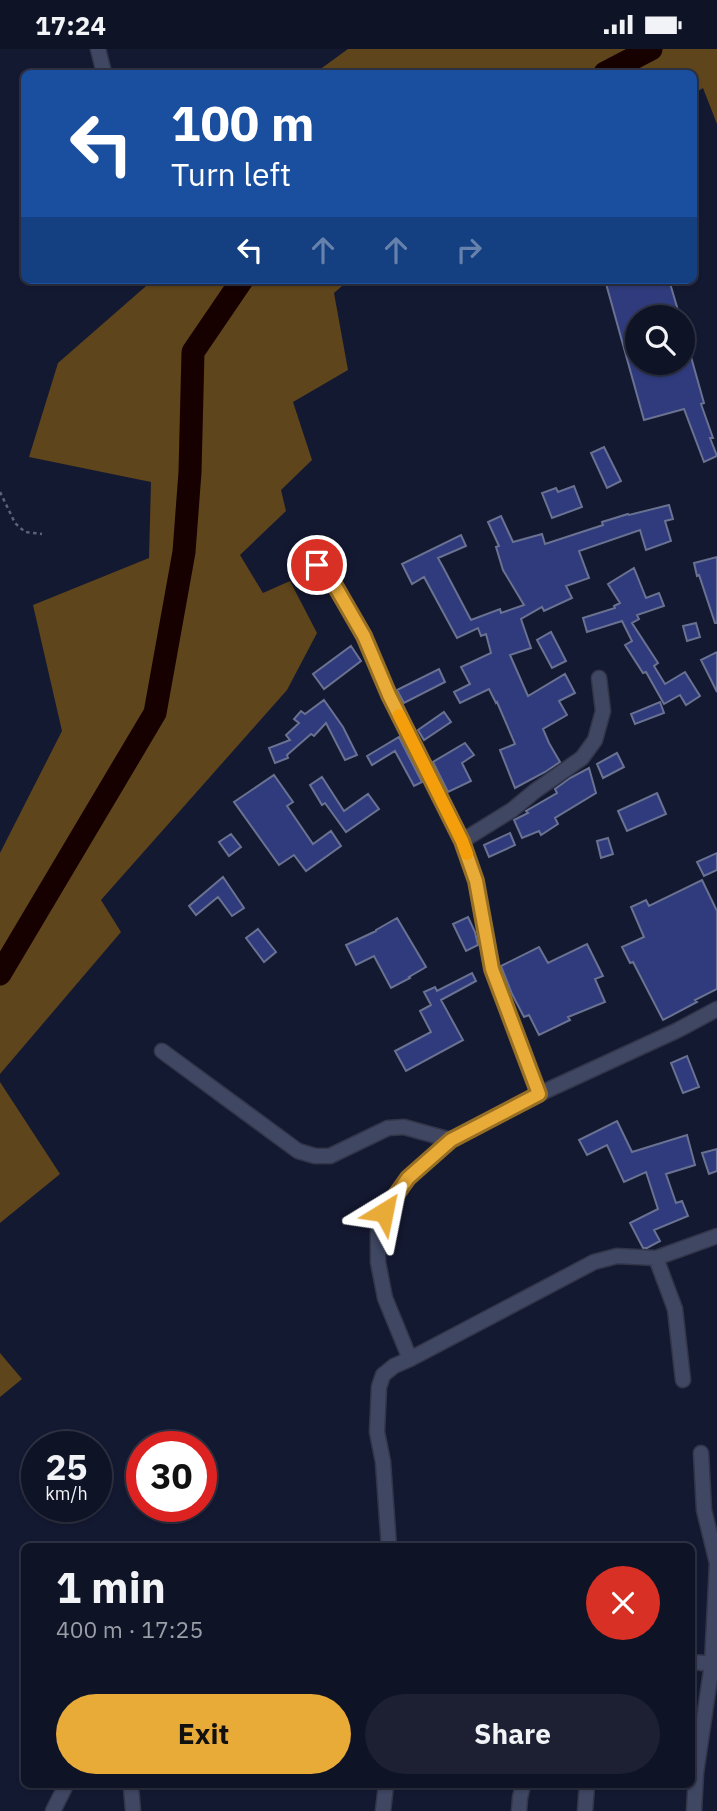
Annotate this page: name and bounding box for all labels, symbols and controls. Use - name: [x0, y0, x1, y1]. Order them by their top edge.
- text: 17:24: [35, 8, 106, 42]
- text: 100 m: [171, 91, 315, 154]
- icon: left: [56, 98, 147, 189]
- text: Turn left: [171, 153, 291, 195]
- icon: left: [231, 231, 269, 269]
- icon: ahead: [304, 231, 342, 269]
- icon: ahead: [377, 231, 415, 269]
- icon: right: [450, 231, 488, 269]
- map controls: [625, 305, 695, 375]
- button: search: [625, 305, 695, 375]
- pin: [287, 535, 347, 595]
- icon: arrive: [298, 546, 336, 584]
- position arrow: [347, 1175, 421, 1249]
- speed limit sign: 30: [126, 1431, 217, 1522]
- text: 25: [45, 1444, 88, 1490]
- text: km/h: [45, 1482, 88, 1505]
- text: 1 min: [56, 1560, 166, 1615]
- button: close: [586, 1566, 660, 1640]
- text: 400 m · 17:25: [56, 1614, 203, 1644]
- button: Exit: [56, 1694, 351, 1774]
- button: Share: [365, 1694, 660, 1774]

